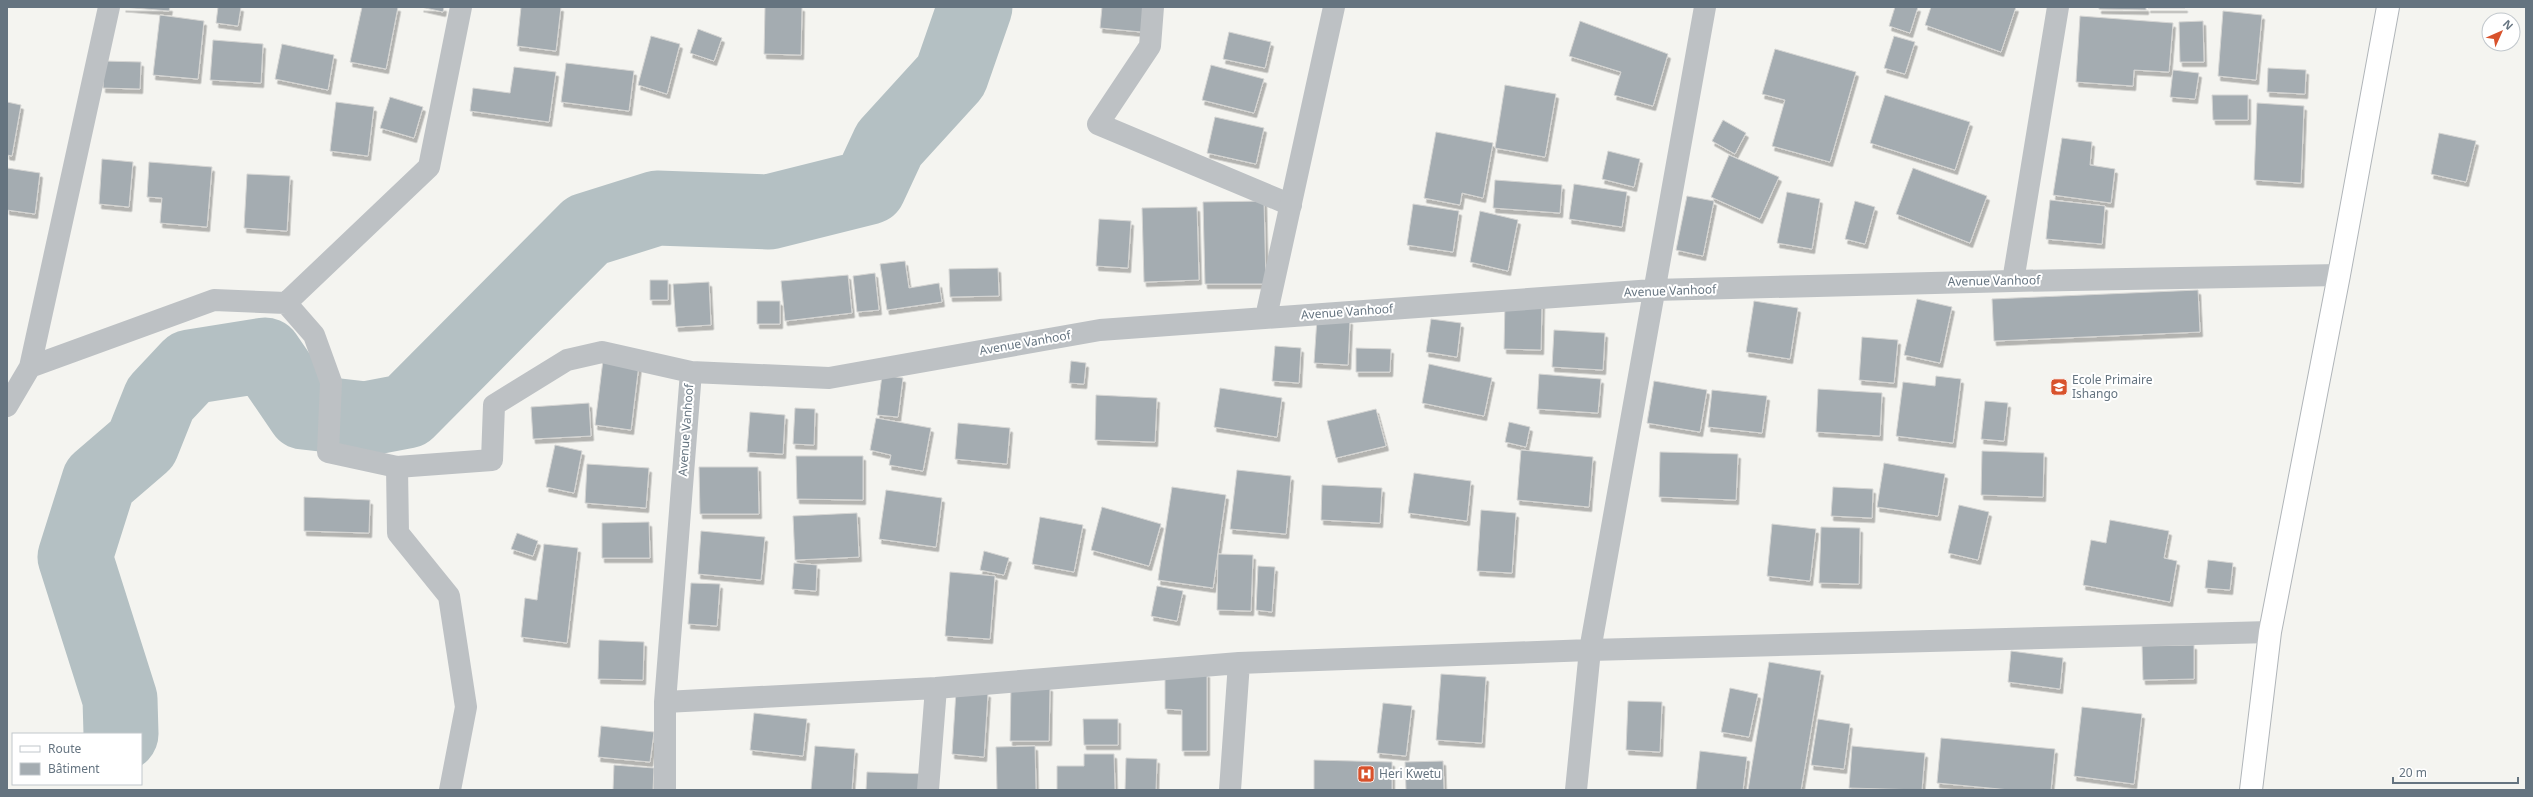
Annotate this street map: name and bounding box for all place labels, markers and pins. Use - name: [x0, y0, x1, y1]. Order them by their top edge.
- place label: Ecole Primaire Ishango: [2072, 371, 2153, 402]
- school or university icon: Ecole Primaire Ishango: [2049, 377, 2069, 397]
- hospital icon: Heri Kwetu: [1356, 764, 1376, 784]
- place label: Heri Kwetu: [1379, 765, 1441, 782]

